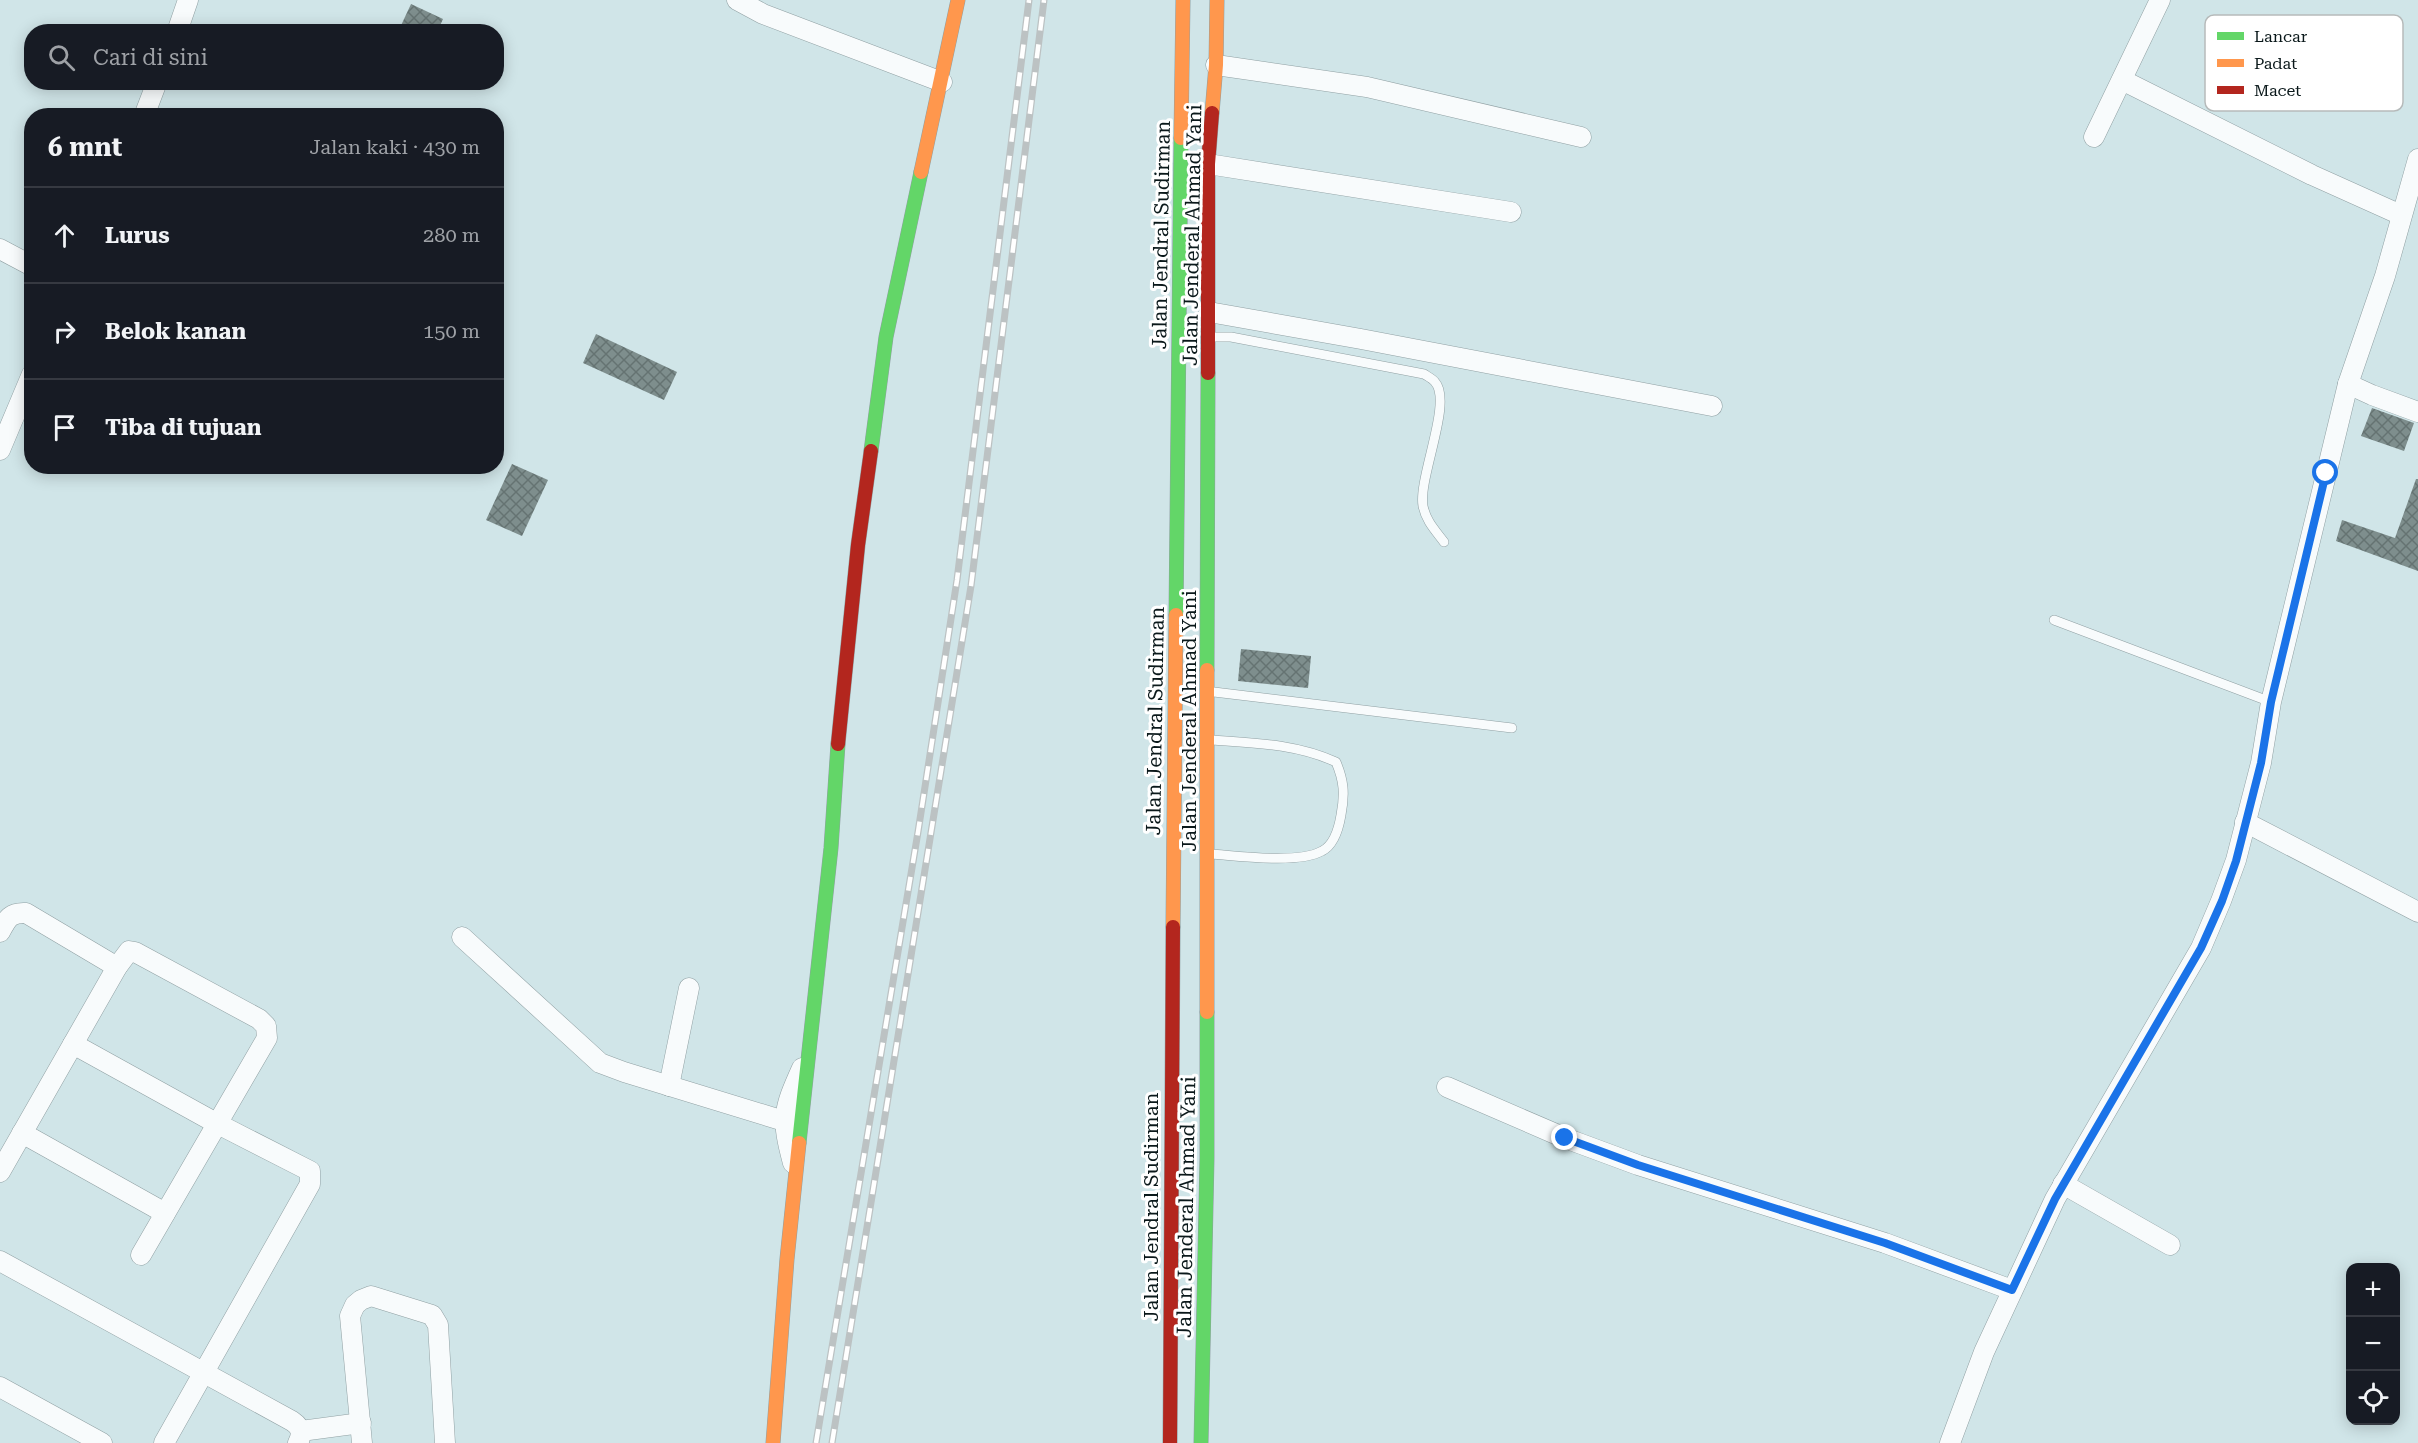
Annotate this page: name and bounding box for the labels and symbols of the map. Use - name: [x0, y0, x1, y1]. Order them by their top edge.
- legend: [2205, 15, 2403, 111]
- text: Lancar: [2254, 27, 2308, 46]
- text: Padat: [2254, 54, 2297, 73]
- text: Macet: [2254, 81, 2301, 100]
- street label: Jalan Jenderal Ahmad Yani: [1178, 104, 1206, 366]
- street label: Jalan Jendral Sudirman: [1147, 120, 1175, 350]
- route start: [2312, 459, 2338, 485]
- street label: Jalan Jenderal Ahmad Yani: [1177, 590, 1201, 852]
- street label: Jalan Jendral Sudirman: [1141, 606, 1169, 836]
- street label: Jalan Jenderal Ahmad Yani: [1172, 1076, 1200, 1338]
- street label: Jalan Jendral Sudirman: [1139, 1093, 1163, 1321]
- route end: [1551, 1124, 1577, 1150]

